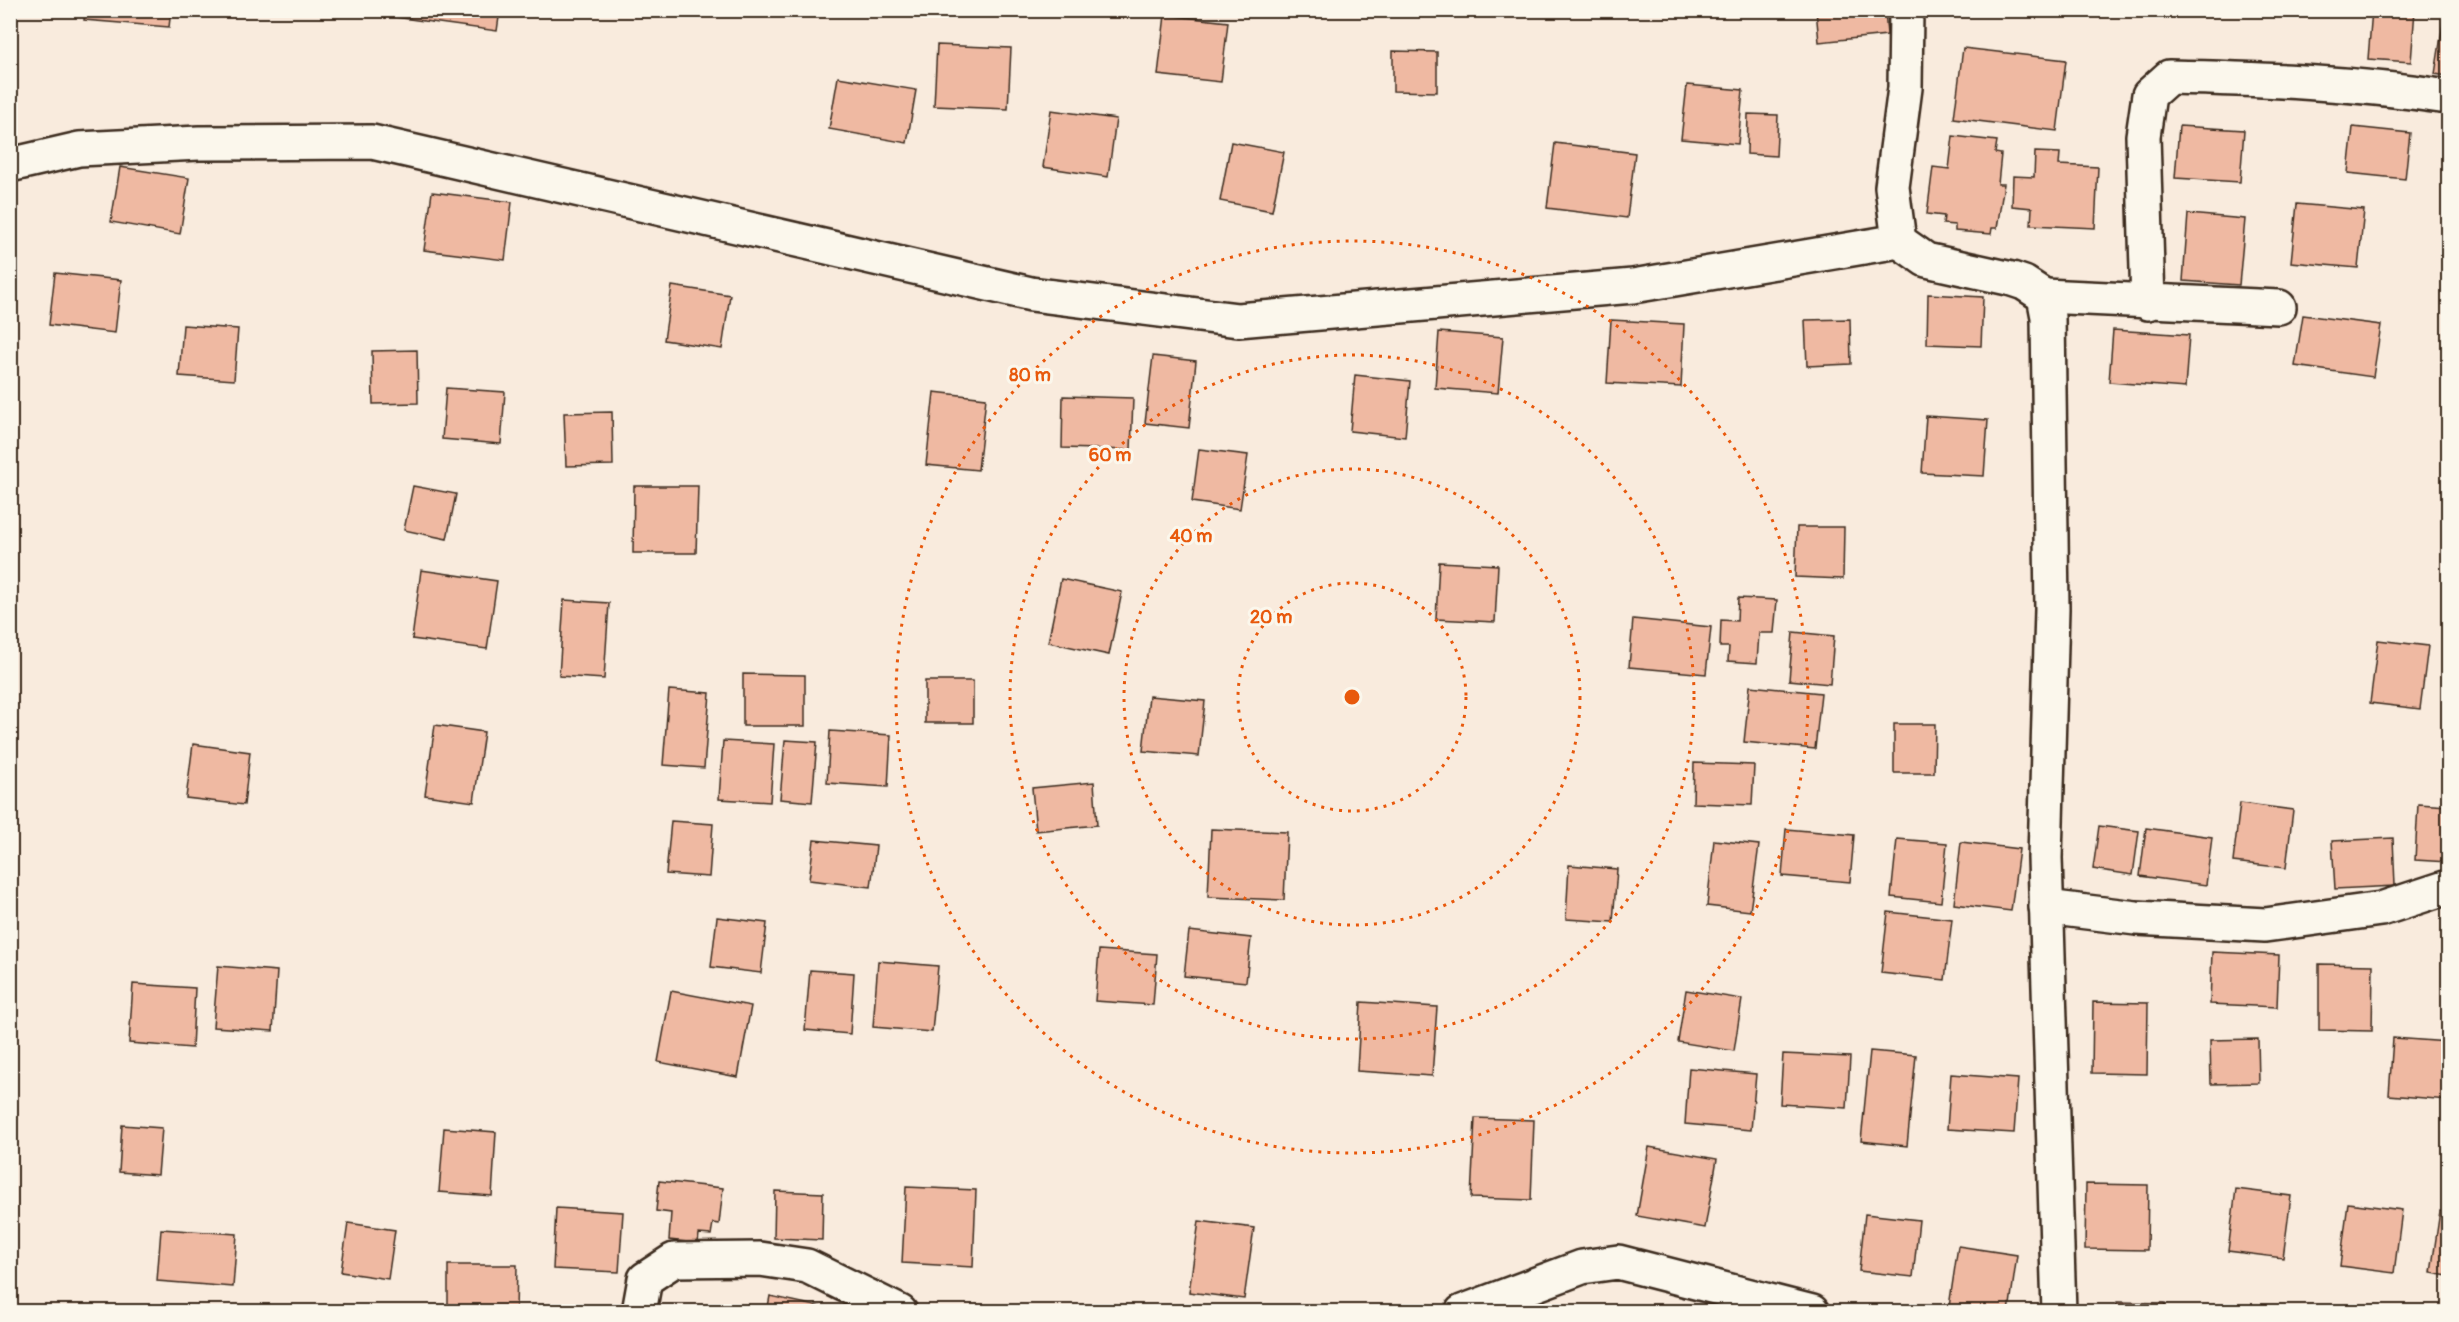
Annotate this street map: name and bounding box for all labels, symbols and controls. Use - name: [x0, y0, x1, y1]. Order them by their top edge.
- text: 80 m: [1009, 364, 1051, 387]
- text: 60 m: [1089, 444, 1131, 467]
- text: 40 m: [1170, 525, 1212, 548]
- text: 20 m: [1250, 606, 1292, 629]
- centre of rings: [1342, 687, 1362, 707]

